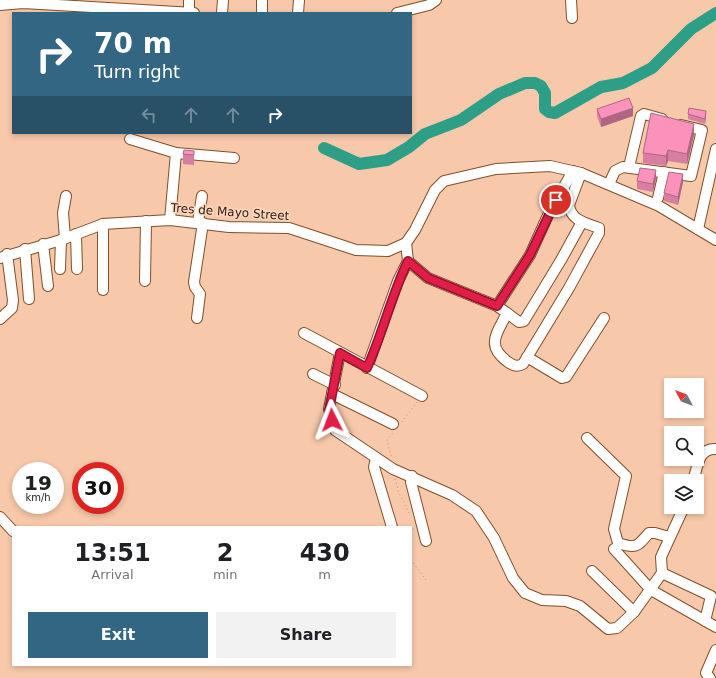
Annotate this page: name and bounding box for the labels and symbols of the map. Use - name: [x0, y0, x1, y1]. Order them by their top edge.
- pin: [539, 183, 573, 217]
- street label: Tres de Mayo Street: [169, 201, 290, 223]
- north arrow: [664, 378, 704, 418]
- position arrow: [311, 399, 353, 441]
- speed limit sign: 30: [72, 462, 124, 514]

